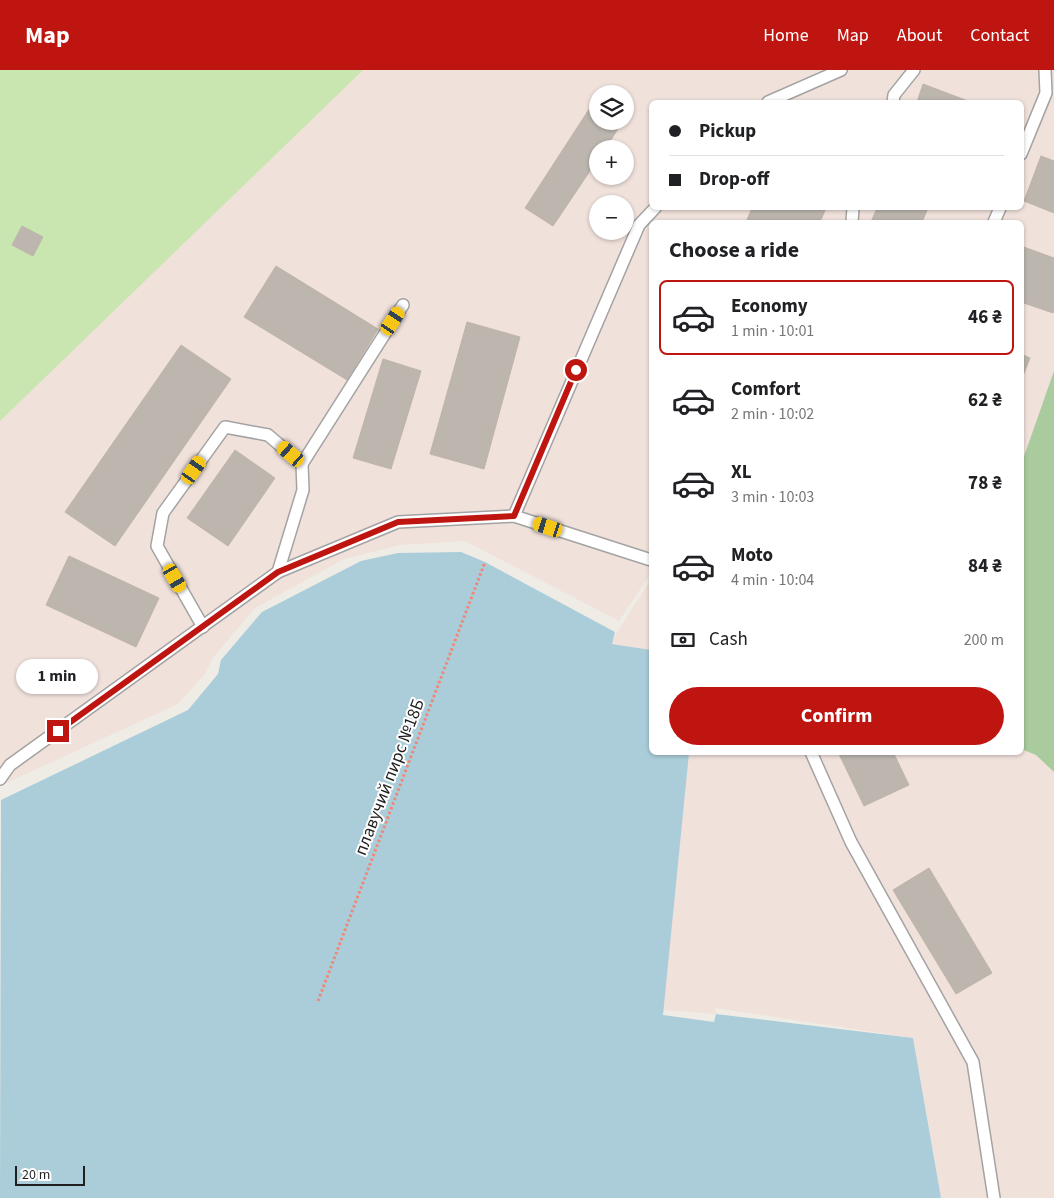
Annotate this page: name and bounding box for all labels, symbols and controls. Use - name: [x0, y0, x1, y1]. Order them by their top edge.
- text: Map: [25, 18, 70, 53]
- text: Home: [763, 23, 809, 48]
- text: Map: [837, 23, 869, 48]
- text: About: [897, 23, 942, 48]
- text: Contact: [970, 23, 1029, 48]
- map controls: [589, 85, 634, 240]
- button: layers: [589, 85, 634, 130]
- text: Pickup: [699, 118, 756, 145]
- button: +: [589, 140, 634, 185]
- text: Drop-off: [699, 166, 769, 193]
- button: −: [589, 195, 634, 240]
- text: Choose a ride: [669, 234, 799, 266]
- text: Economy: [731, 293, 808, 320]
- icon: car: [671, 295, 716, 340]
- car: [378, 304, 407, 338]
- text: 46 ₴: [968, 304, 1002, 331]
- text: 1 min · 10:01: [731, 320, 814, 342]
- route start: [565, 359, 587, 381]
- text: Comfort: [731, 376, 801, 403]
- icon: car: [671, 378, 716, 423]
- text: 62 ₴: [968, 387, 1002, 414]
- text: 2 min · 10:02: [731, 403, 814, 425]
- car: [274, 438, 307, 470]
- car: [179, 453, 208, 487]
- text: XL: [731, 459, 752, 486]
- icon: car: [671, 461, 716, 506]
- text: 78 ₴: [968, 470, 1002, 497]
- text: 3 min · 10:03: [731, 486, 814, 508]
- car: [531, 515, 564, 539]
- text: Moto: [731, 542, 773, 569]
- icon: car: [671, 544, 716, 589]
- text: 84 ₴: [968, 553, 1002, 580]
- car: [161, 561, 188, 595]
- text: 4 min · 10:04: [731, 569, 814, 591]
- icon: cash: [669, 626, 697, 654]
- text: Cash: [709, 626, 748, 653]
- text: 200 m: [964, 629, 1004, 651]
- callout: 1 min: [17, 658, 99, 694]
- text: 1 min: [38, 665, 76, 687]
- button: Confirm: [669, 687, 1004, 745]
- street label: плавучий пирс №18Б: [348, 695, 431, 859]
- route end: [47, 720, 69, 742]
- scale bar: [15, 1163, 85, 1186]
- text: 20 m: [22, 1165, 50, 1185]

